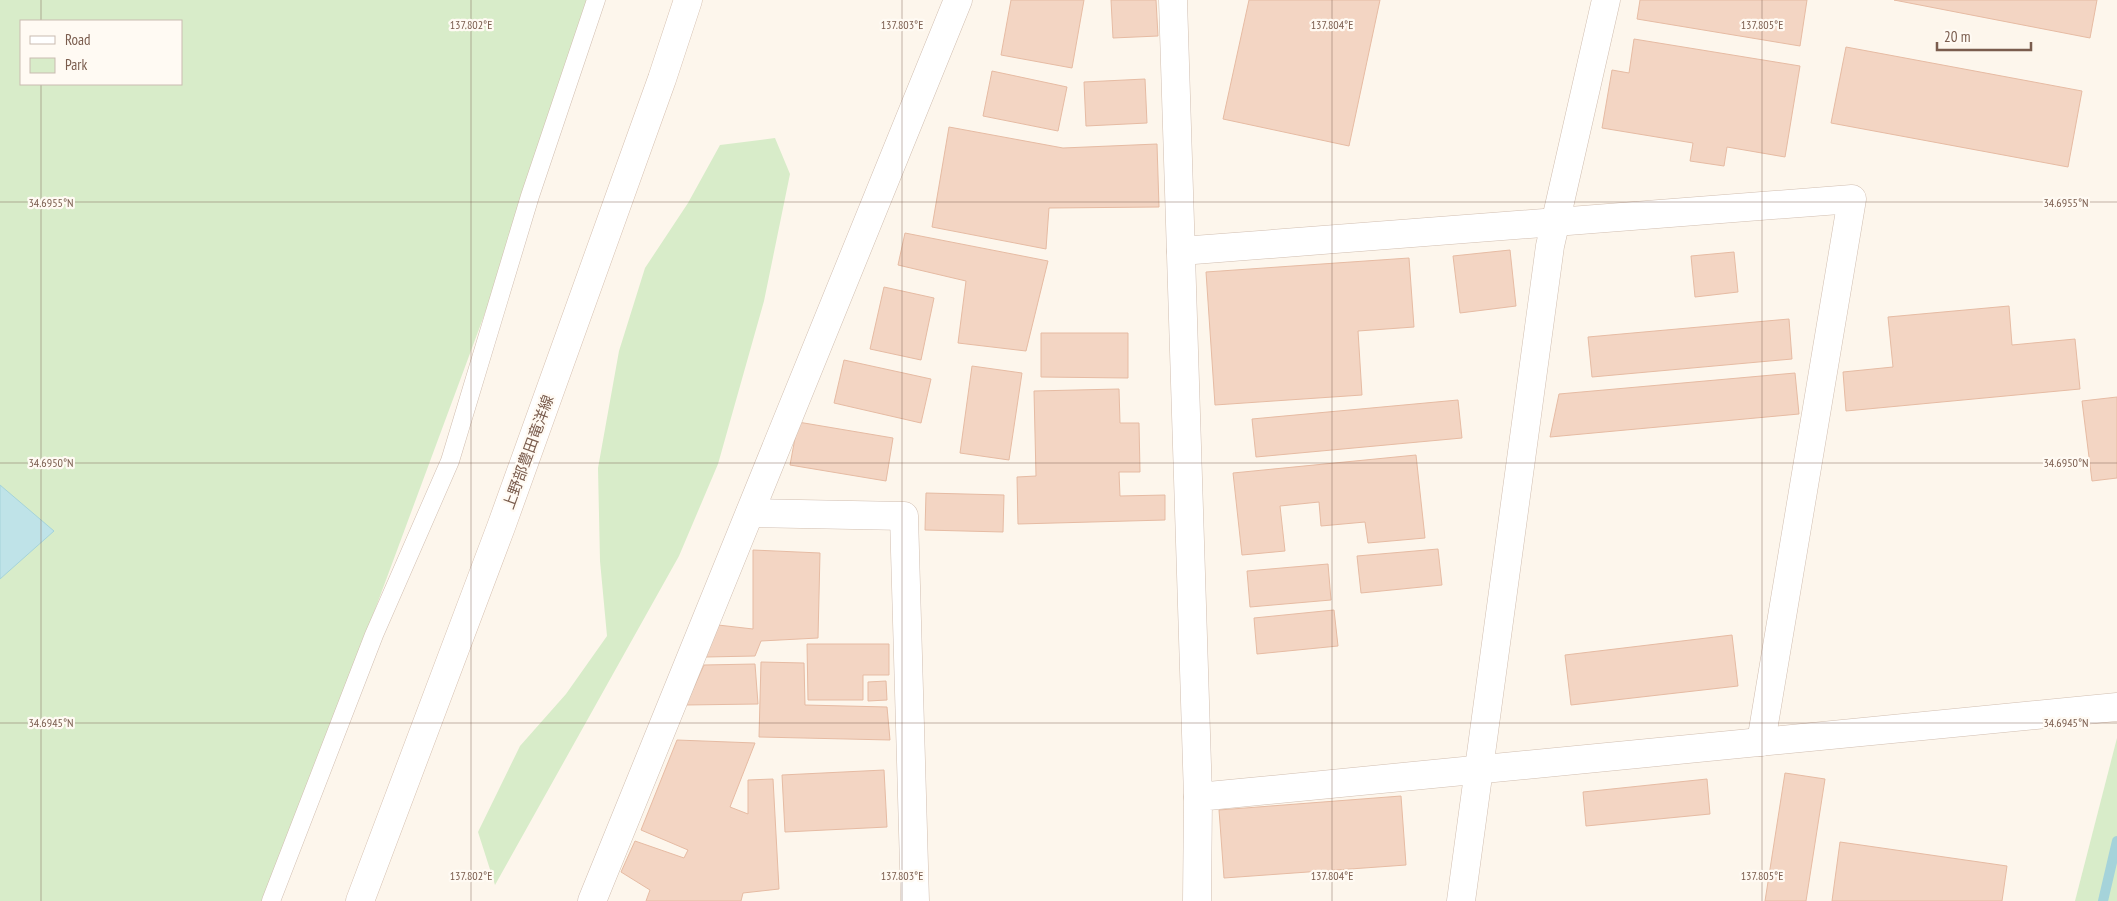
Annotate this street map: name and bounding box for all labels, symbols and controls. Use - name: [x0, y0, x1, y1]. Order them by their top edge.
- text: 137.802°E: [450, 17, 492, 32]
- text: 137.803°E: [881, 17, 923, 32]
- text: 137.804°E: [1311, 17, 1353, 32]
- text: 137.805°E: [1741, 17, 1783, 32]
- legend: [20, 20, 182, 85]
- scale bar: [1937, 20, 2031, 52]
- text: 20 m: [1944, 27, 1970, 46]
- text: Road: [65, 30, 91, 49]
- text: Park: [65, 55, 87, 74]
- text: 34.6955°N: [28, 195, 74, 210]
- text: 34.6955°N: [2043, 195, 2089, 210]
- street label: 上野部豊田竜洋線: [499, 392, 557, 512]
- text: 34.6950°N: [28, 455, 74, 470]
- text: 34.6950°N: [2043, 455, 2089, 470]
- text: 34.6945°N: [28, 715, 74, 730]
- text: 34.6945°N: [2043, 715, 2089, 730]
- text: 137.802°E: [450, 868, 492, 883]
- text: 137.803°E: [881, 868, 923, 883]
- text: 137.804°E: [1311, 868, 1353, 883]
- text: 137.805°E: [1741, 868, 1783, 883]

